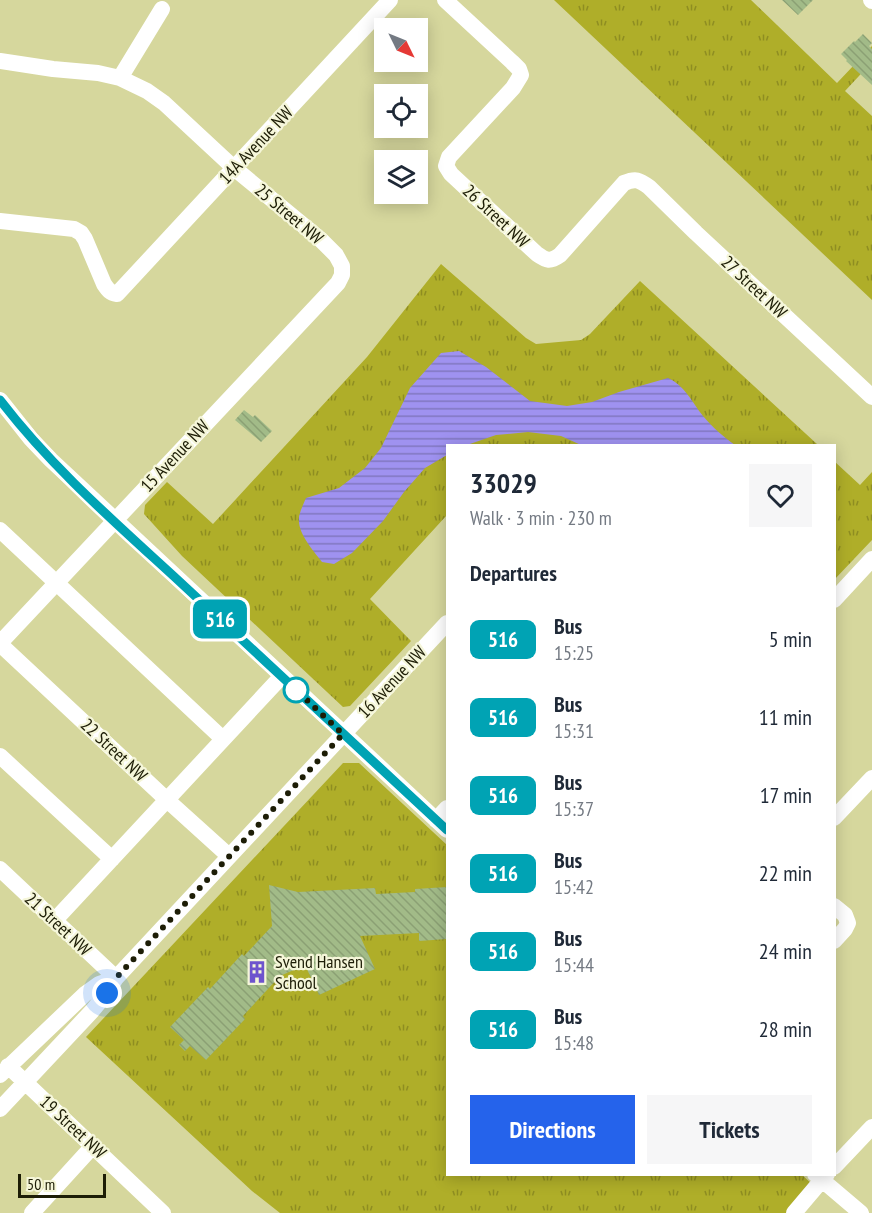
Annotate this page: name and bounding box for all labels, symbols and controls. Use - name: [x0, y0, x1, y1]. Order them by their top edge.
- north arrow: [374, 18, 428, 72]
- map controls: [374, 18, 428, 204]
- button: locate: [374, 84, 428, 138]
- street label: 14A Avenue NW: [214, 101, 298, 189]
- button: layers: [374, 150, 428, 204]
- street label: 25 Street NW: [250, 178, 328, 249]
- street label: 26 Street NW: [458, 179, 534, 252]
- street label: 27 Street NW: [716, 250, 792, 323]
- street label: 15 Avenue NW: [135, 415, 214, 497]
- text: 33029: [470, 464, 537, 501]
- button: heart: [749, 464, 812, 527]
- text: Walk · 3 min · 230 m: [470, 505, 612, 531]
- text: Departures: [470, 559, 557, 587]
- line badge: 516: [186, 600, 254, 638]
- text: 516: [205, 606, 235, 633]
- text: Bus: [554, 612, 582, 640]
- text: 5 min: [769, 625, 812, 653]
- text: 516: [488, 626, 518, 653]
- text: 15:25: [554, 640, 594, 666]
- street label: 16 Avenue NW: [352, 641, 431, 723]
- unlabelled marker: [283, 677, 309, 703]
- text: Bus: [554, 690, 582, 718]
- text: 11 min: [759, 703, 812, 731]
- text: 516: [488, 704, 518, 731]
- street label: 22 Street NW: [76, 713, 152, 786]
- text: 15:31: [554, 718, 594, 744]
- text: Bus: [554, 768, 582, 796]
- text: 17 min: [760, 781, 812, 809]
- text: 516: [488, 782, 518, 809]
- text: 15:37: [554, 796, 594, 822]
- text: Bus: [554, 846, 582, 874]
- text: 22 min: [759, 859, 812, 887]
- text: 516: [488, 860, 518, 887]
- text: 15:42: [554, 874, 594, 900]
- street label: 21 Street NW: [20, 887, 96, 960]
- text: Bus: [554, 924, 582, 952]
- text: 24 min: [759, 937, 812, 965]
- text: 516: [488, 938, 518, 965]
- place label: Svend Hansen School: [275, 950, 363, 994]
- text: 15:44: [554, 952, 594, 978]
- building icon: Svend Hansen School: [244, 959, 270, 985]
- your location: [92, 978, 122, 1008]
- text: Bus: [554, 1002, 582, 1030]
- text: 28 min: [759, 1015, 812, 1043]
- text: 516: [488, 1016, 518, 1043]
- text: 15:48: [554, 1030, 594, 1056]
- street label: 19 Street NW: [35, 1090, 111, 1163]
- button: Directions: [470, 1095, 635, 1164]
- button: Tickets: [647, 1095, 812, 1164]
- scale bar: [18, 1171, 106, 1198]
- text: 50 m: [27, 1174, 55, 1194]

